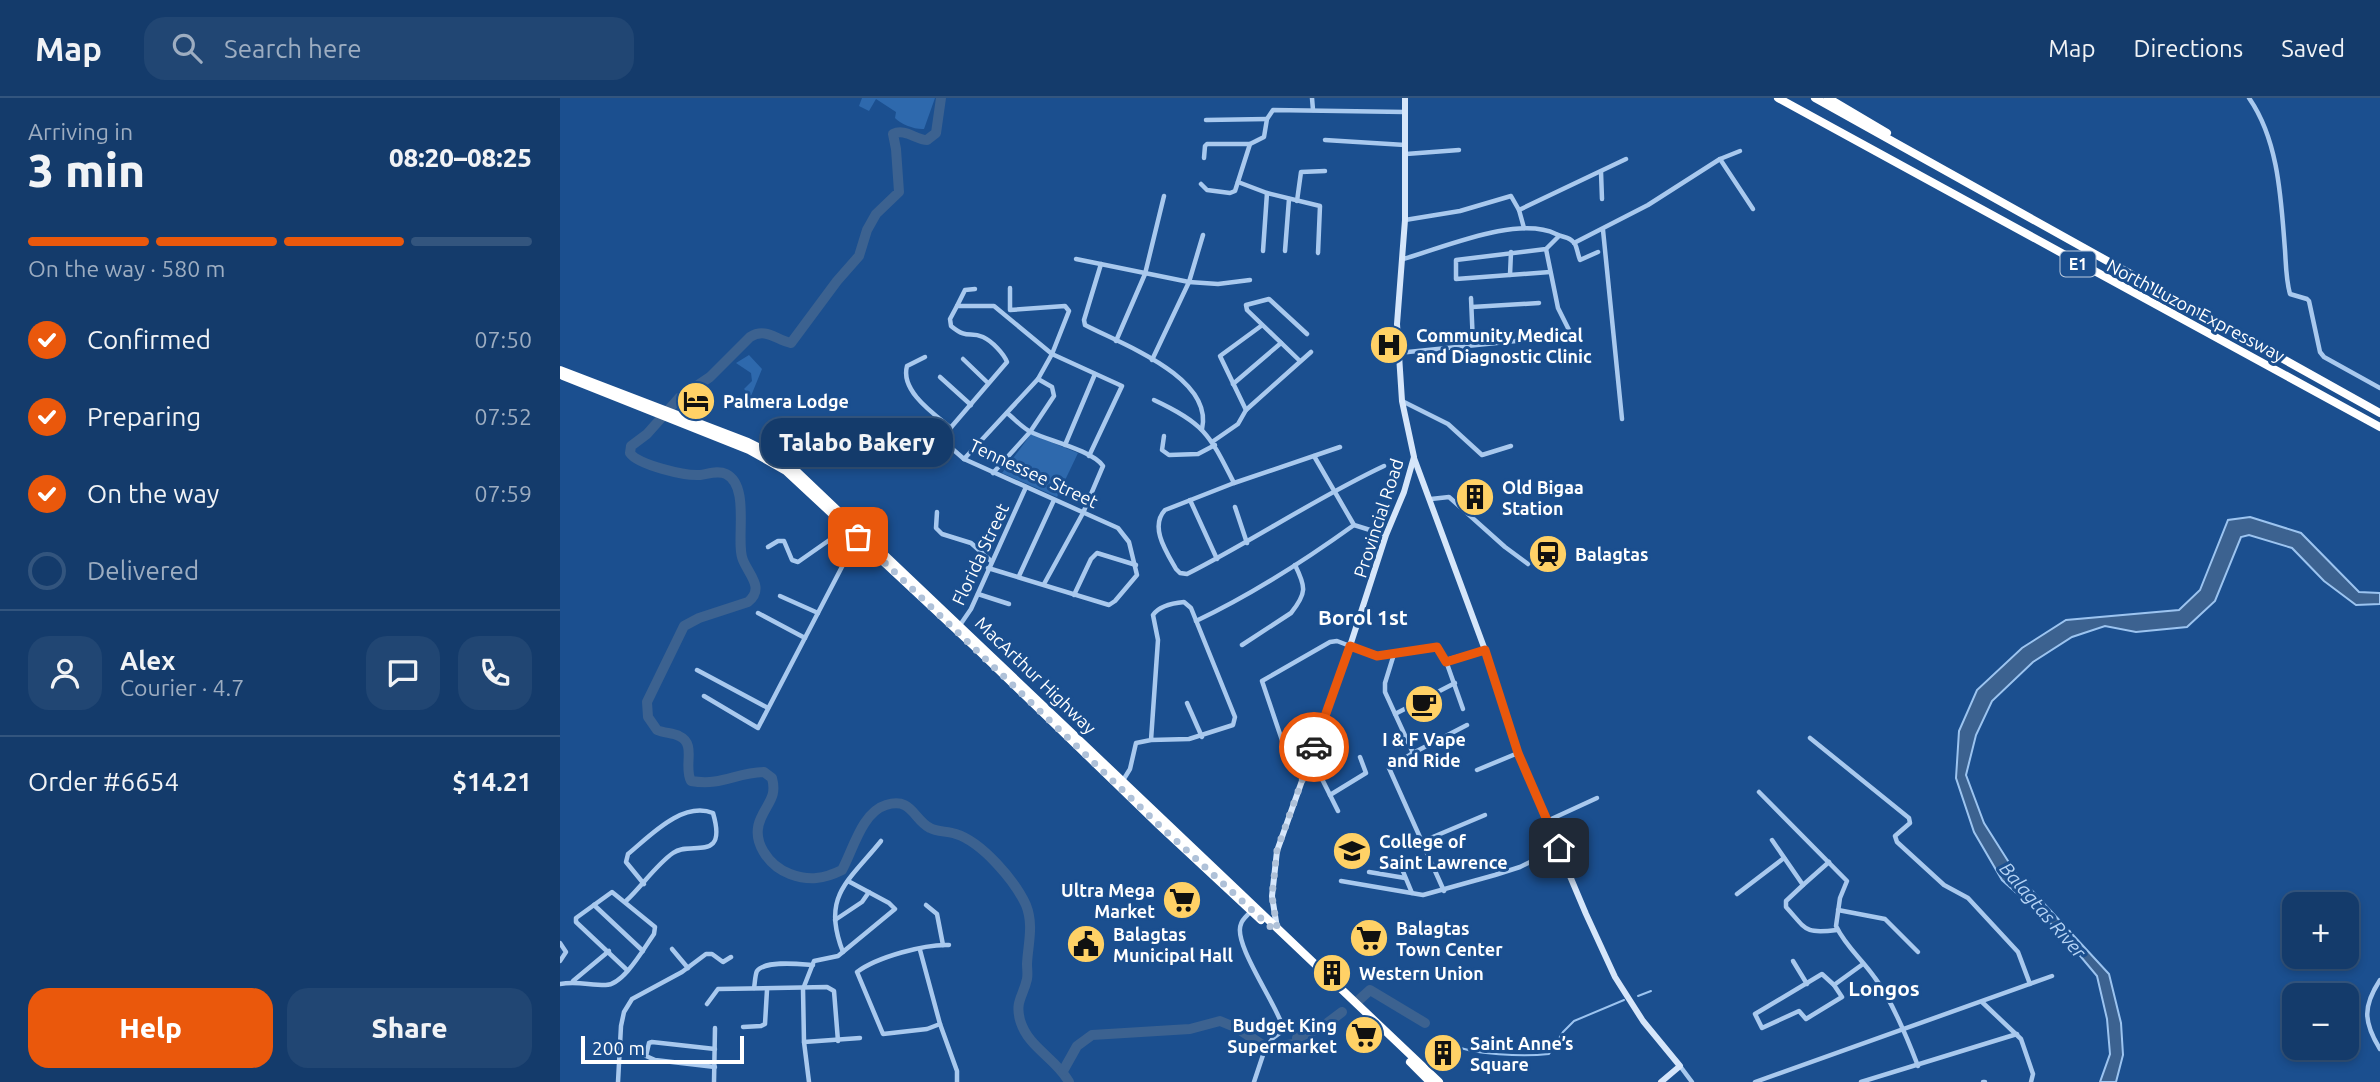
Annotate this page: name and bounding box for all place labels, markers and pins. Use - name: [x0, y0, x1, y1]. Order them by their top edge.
- hospital icon: Community Medical and Diagnostic Clinic: [1368, 324, 1410, 366]
- place label: Community Medical and Diagnostic Clinic: [1416, 325, 1592, 366]
- hotel icon: Palmera Lodge: [675, 380, 717, 422]
- place label: Palmera Lodge: [723, 391, 849, 411]
- callout: Talabo Bakery: [762, 418, 954, 467]
- building icon: Old Bigaa Station: [1454, 476, 1496, 518]
- place label: Old Bigaa Station: [1502, 477, 1584, 518]
- pin: [828, 507, 888, 567]
- station icon: Balagtas: [1527, 533, 1569, 575]
- place label: Balagtas: [1575, 544, 1649, 564]
- cafe icon: I & F Vape and Ride: [1403, 683, 1445, 725]
- place label: I & F Vape and Ride: [1382, 729, 1466, 770]
- pin: [1529, 818, 1589, 878]
- school or university icon: College of Saint Lawrence: [1331, 830, 1373, 872]
- place label: College of Saint Lawrence: [1379, 831, 1508, 872]
- supermarket icon: Ultra Mega Market: [1161, 879, 1203, 921]
- place label: Ultra Mega Market: [1061, 880, 1155, 921]
- supermarket icon: Balagtas Town Center: [1348, 917, 1390, 959]
- place label: Balagtas Town Center: [1396, 918, 1503, 959]
- public building icon: Balagtas Municipal Hall: [1065, 923, 1107, 965]
- place label: Balagtas Municipal Hall: [1113, 924, 1233, 965]
- building icon: Western Union: [1311, 952, 1353, 994]
- place label: Western Union: [1359, 963, 1484, 983]
- supermarket icon: Budget King Supermarket: [1343, 1014, 1385, 1056]
- place label: Budget King Supermarket: [1227, 1015, 1337, 1056]
- building icon: Saint Anne’s Square: [1422, 1032, 1464, 1074]
- place label: Saint Anne’s Square: [1470, 1033, 1574, 1074]

